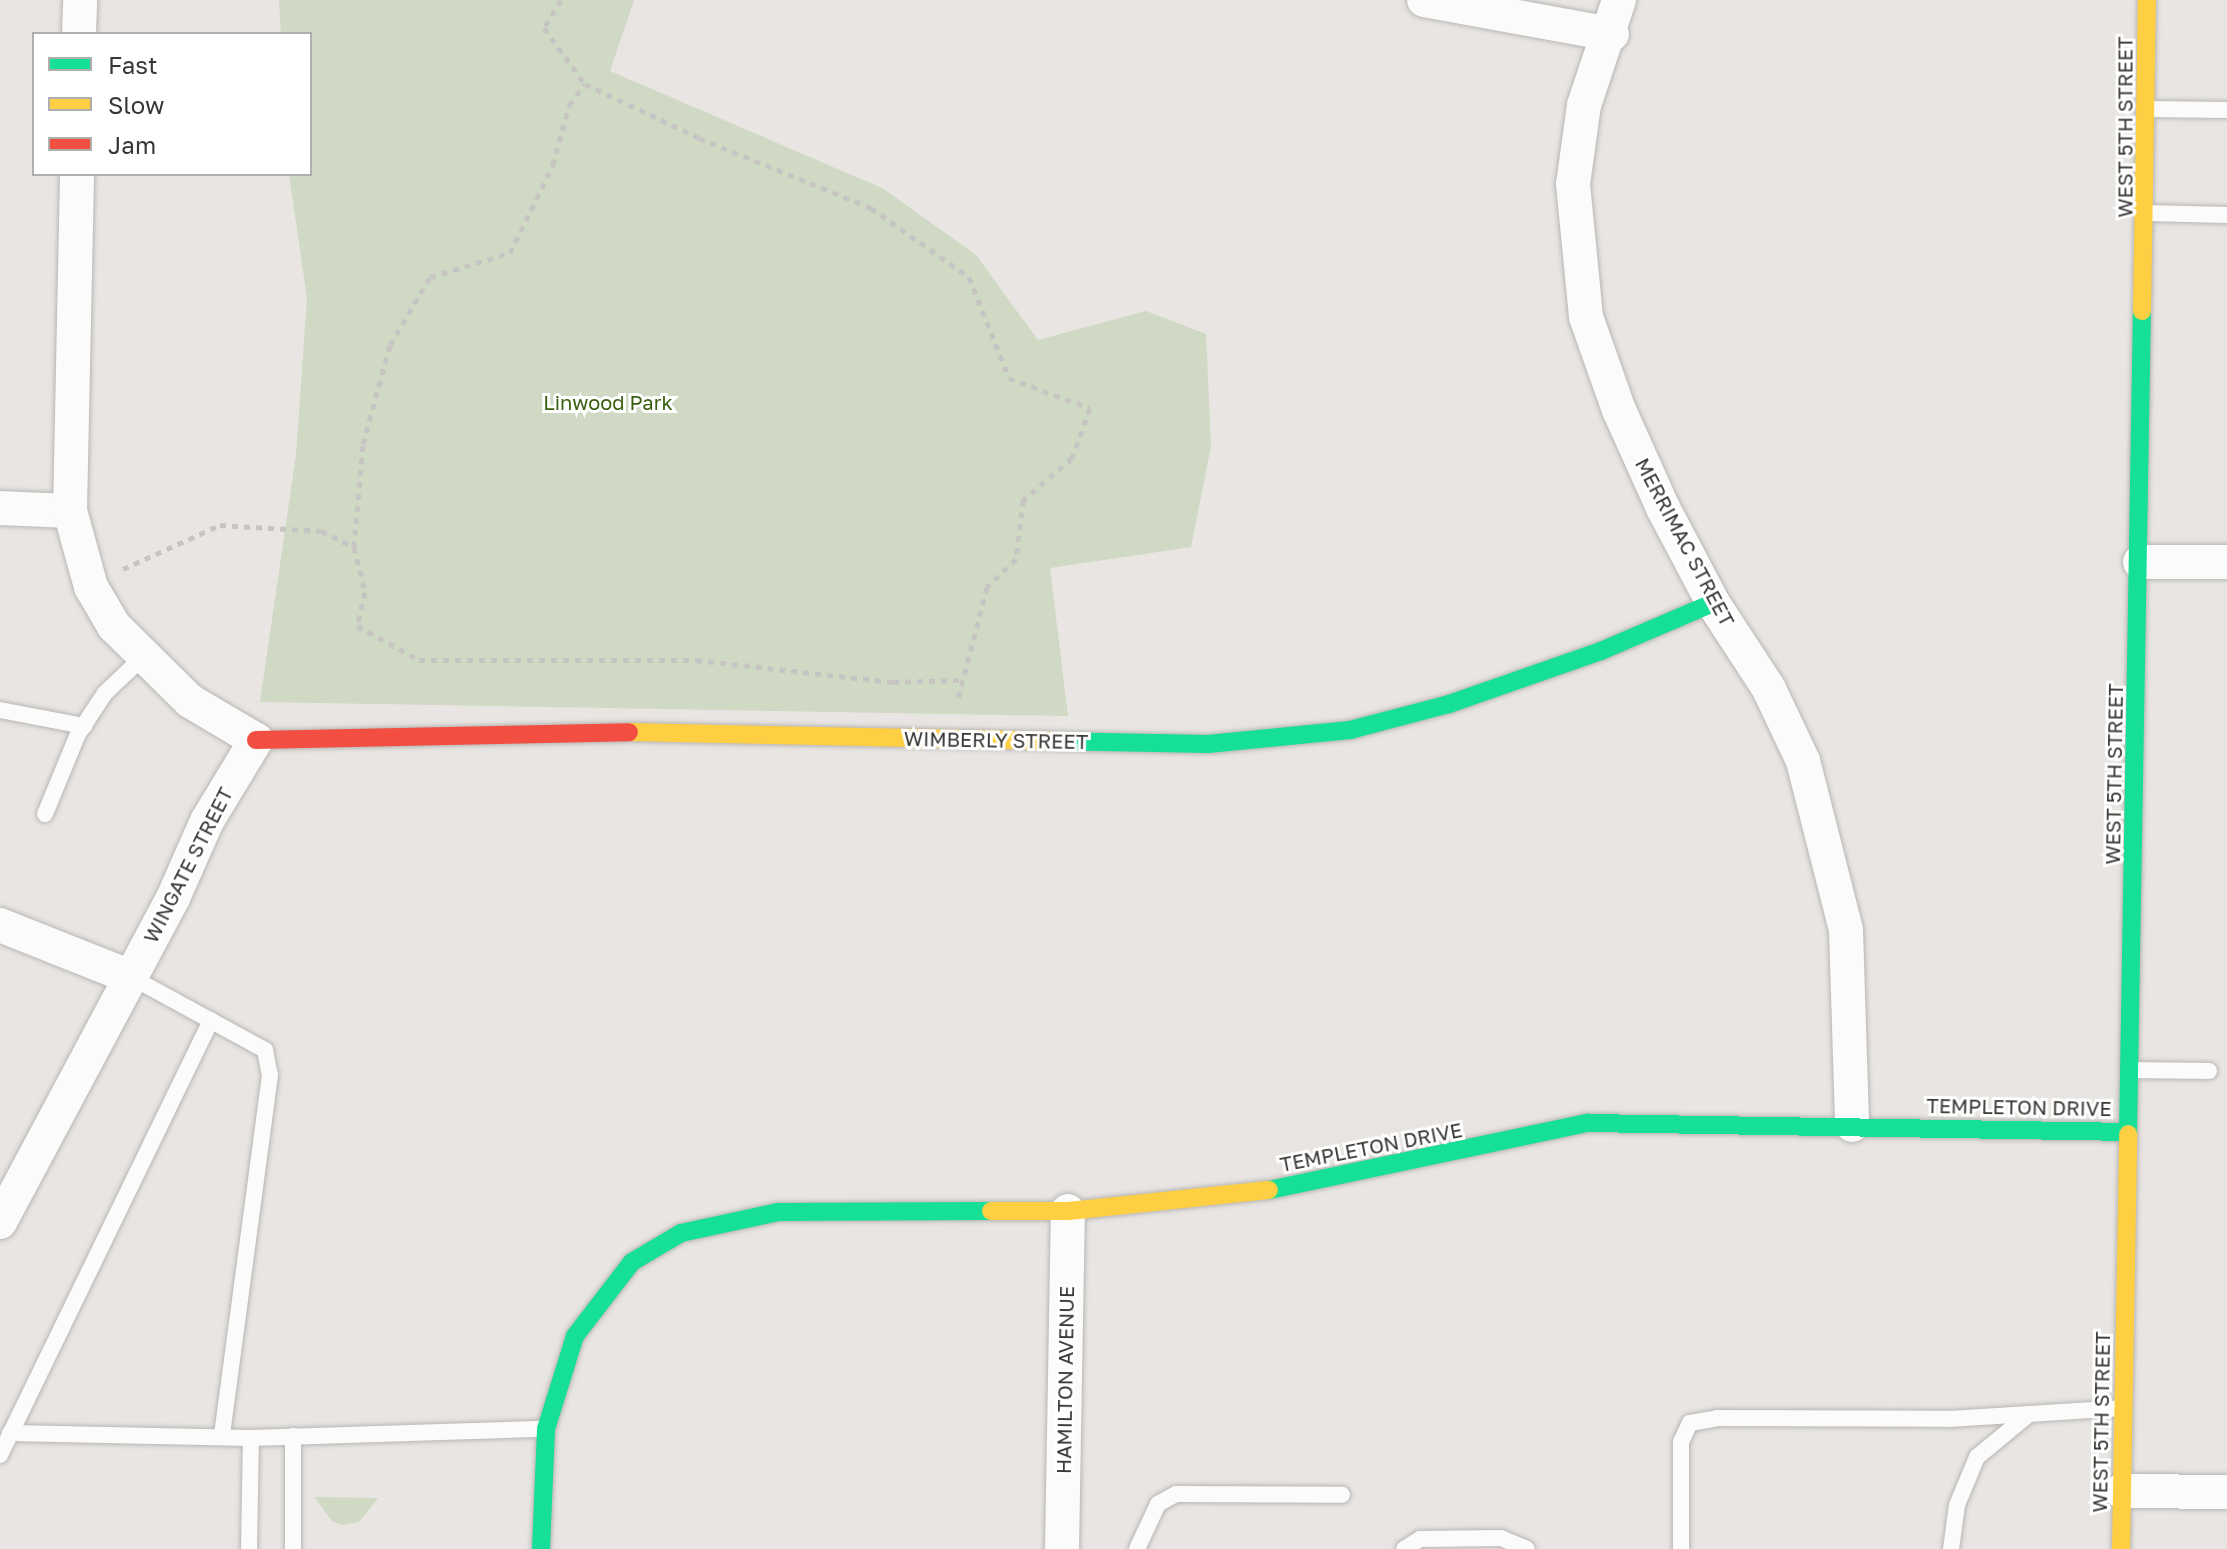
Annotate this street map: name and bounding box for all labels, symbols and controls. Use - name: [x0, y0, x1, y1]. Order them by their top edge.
- legend: [32, 32, 312, 176]
- street label: WEST 5TH STREET: [2113, 36, 2137, 218]
- text: Fast: [108, 50, 158, 79]
- text: Slow: [108, 90, 164, 119]
- text: Jam: [108, 130, 156, 159]
- park label: Linwood Park: [543, 390, 673, 414]
- street label: MERRIMAC STREET: [1630, 454, 1740, 630]
- street label: WEST 5TH STREET: [2100, 683, 2128, 865]
- street label: WIMBERLY STREET: [904, 726, 1088, 754]
- street label: WINGATE STREET: [138, 783, 238, 947]
- street label: TEMPLETON DRIVE: [1926, 1093, 2112, 1121]
- street label: TEMPLETON DRIVE: [1278, 1118, 1464, 1176]
- street label: HAMILTON AVENUE: [1051, 1286, 1079, 1474]
- street label: WEST 5TH STREET: [2087, 1331, 2115, 1513]

